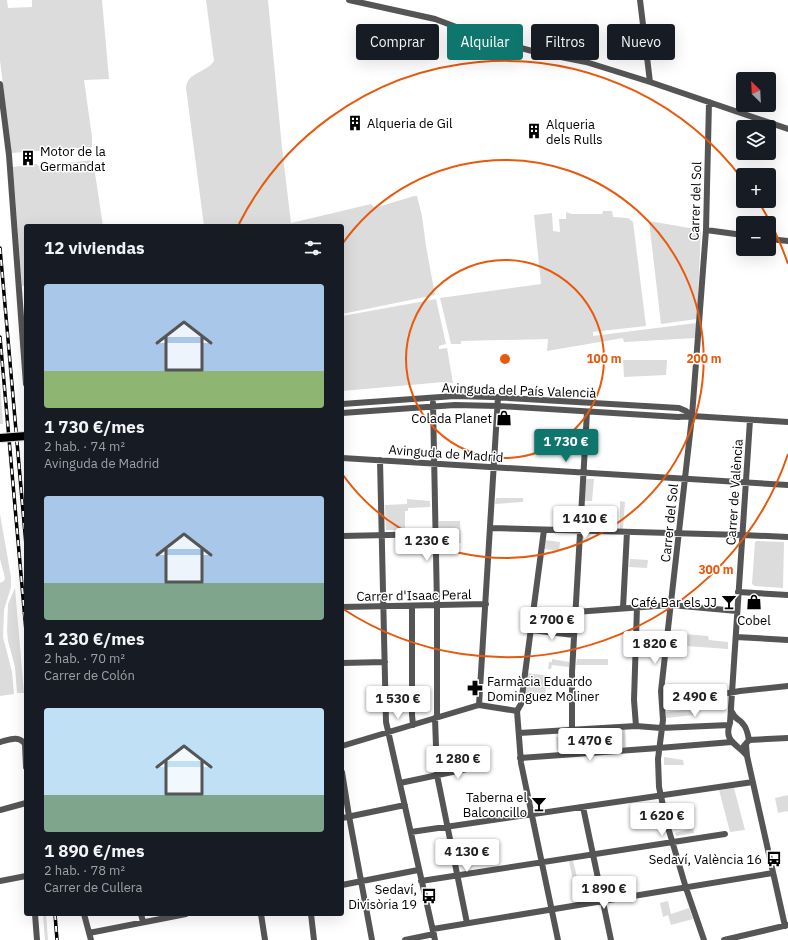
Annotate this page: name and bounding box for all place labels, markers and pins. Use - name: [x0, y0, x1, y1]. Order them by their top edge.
- building icon: Alqueria de Gil: [346, 114, 364, 132]
- place label: Alqueria de Gil: [367, 115, 453, 132]
- place label: Alqueria dels Rulls: [546, 116, 603, 148]
- building icon: Alqueria dels Rulls: [525, 122, 543, 140]
- place label: Motor de la Germandat: [40, 143, 106, 175]
- building icon: Motor de la Germandat: [19, 149, 37, 167]
- centre of rings: [498, 352, 512, 366]
- shop icon: Colada Planet: [495, 409, 513, 427]
- place label: Colada Planet: [411, 410, 492, 427]
- pin: 1 730 €: [529, 429, 603, 463]
- pin: 1 410 €: [548, 506, 622, 540]
- pin: 1 230 €: [390, 528, 464, 562]
- bar icon: Café Bar els JJ: [720, 593, 738, 611]
- shop icon: Cobel: [745, 593, 763, 611]
- place label: Café Bar els JJ: [631, 594, 717, 611]
- pin: 2 700 €: [515, 607, 589, 641]
- place label: Cobel: [737, 612, 771, 629]
- pin: 1 820 €: [618, 631, 692, 665]
- place label: Farmàcia Eduardo Dominguez Moliner: [487, 673, 599, 705]
- pharmacy icon: Farmàcia Eduardo Dominguez Moliner: [466, 679, 484, 697]
- pin: 2 490 €: [658, 684, 732, 718]
- pin: 1 530 €: [361, 686, 435, 720]
- pin: 1 470 €: [553, 728, 627, 762]
- pin: 1 280 €: [421, 746, 495, 780]
- place label: Taberna el Balconcillo: [463, 789, 527, 821]
- bar icon: Taberna el Balconcillo: [530, 795, 548, 813]
- pin: 1 620 €: [625, 803, 699, 837]
- pin: 4 130 €: [430, 839, 504, 873]
- bus stop icon: Sedaví, València 16: [765, 850, 783, 868]
- place label: Sedaví, València 16: [649, 851, 762, 868]
- pin: 1 890 €: [567, 876, 641, 910]
- place label: Sedaví, Divisòria 19: [348, 881, 417, 913]
- bus stop icon: Sedaví, Divisòria 19: [420, 887, 438, 905]

